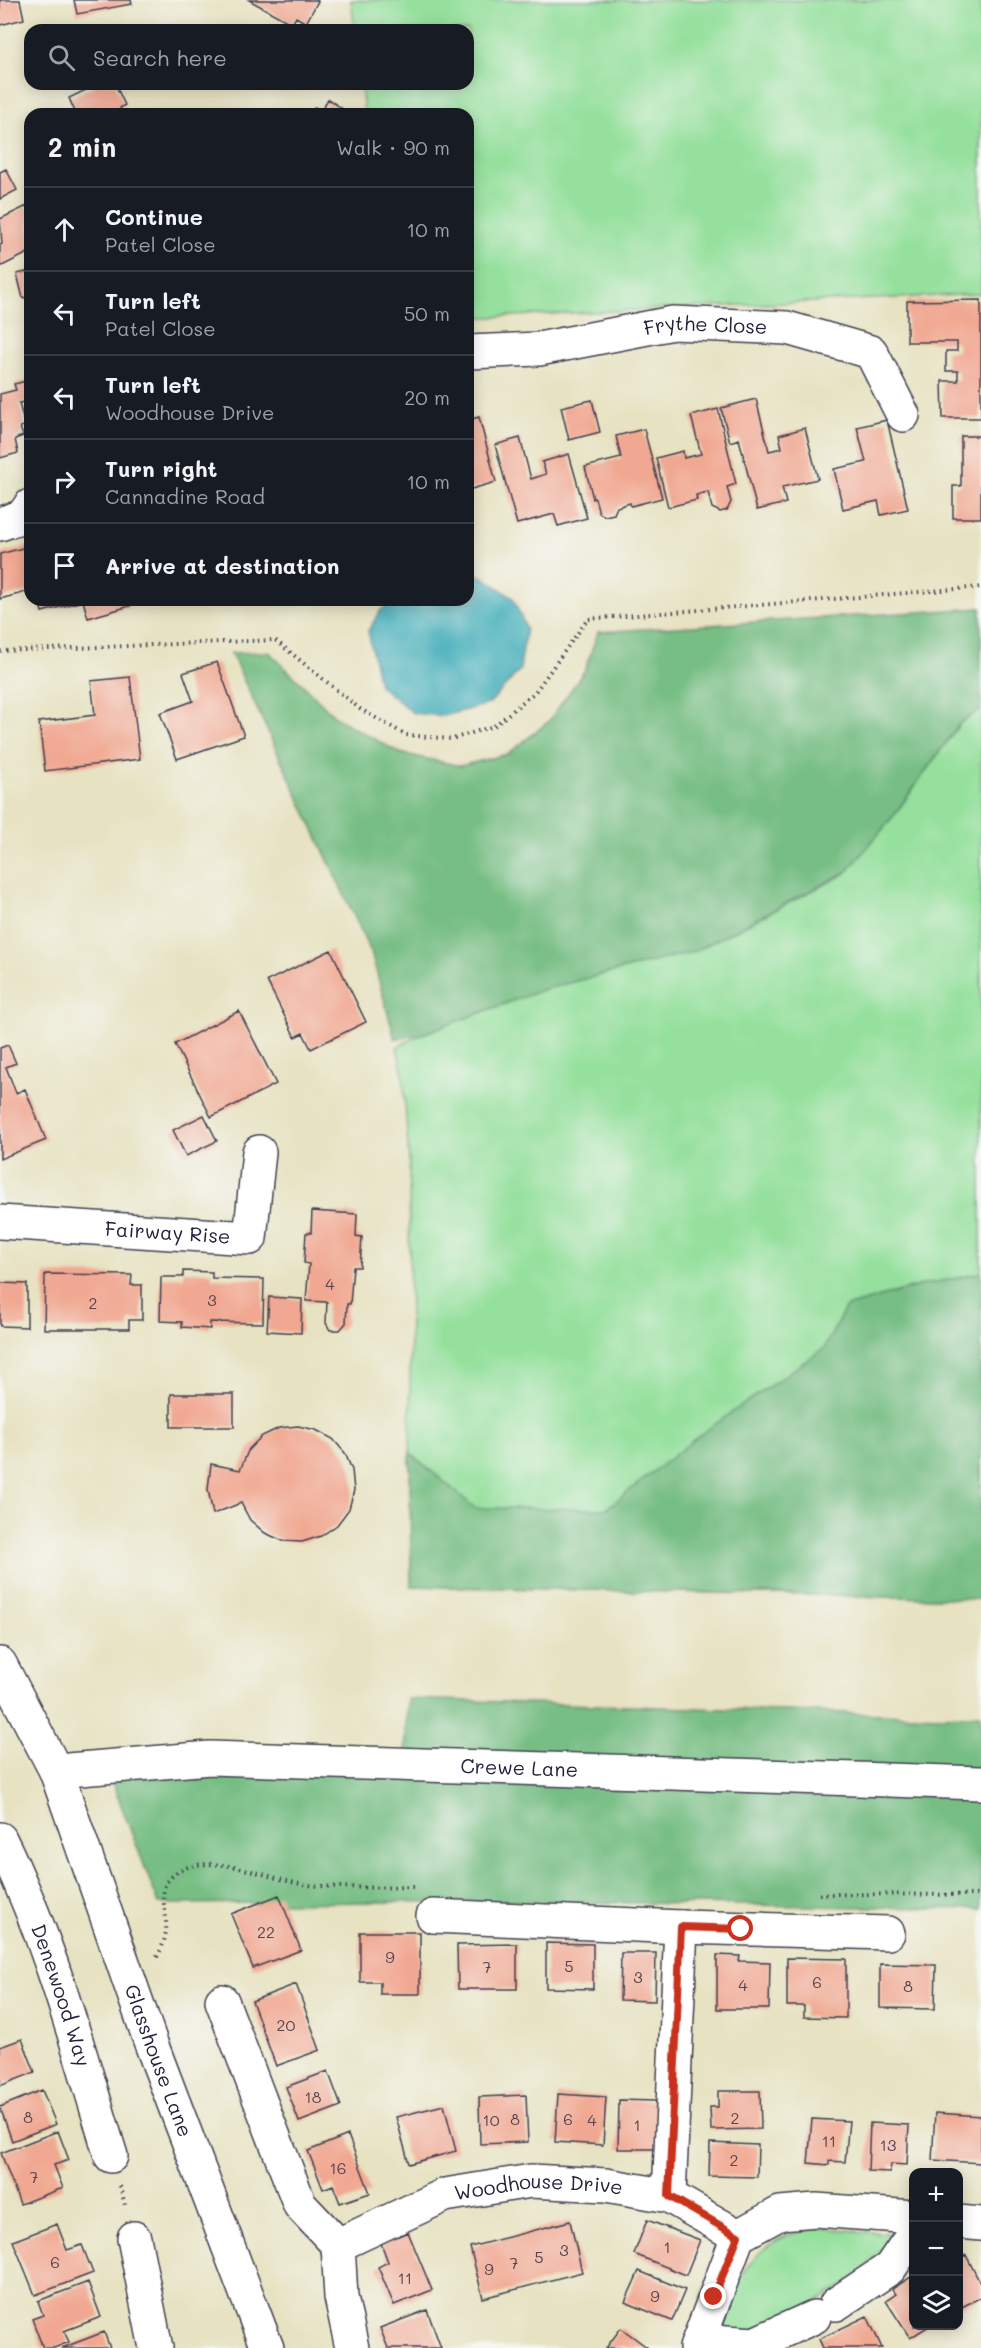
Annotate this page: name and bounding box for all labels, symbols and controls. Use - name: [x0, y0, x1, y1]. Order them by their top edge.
- search box: [24, 24, 474, 90]
- icon: search: [45, 41, 78, 74]
- text: Search here: [93, 43, 227, 72]
- text: 2 min: [48, 130, 116, 164]
- text: Walk · 90 m: [336, 134, 450, 160]
- text: Continue: [105, 202, 203, 231]
- icon: ahead: [48, 213, 81, 246]
- text: 10 m: [406, 216, 450, 242]
- text: Patel Close: [105, 231, 216, 257]
- text: Turn left: [105, 286, 201, 315]
- icon: left: [48, 297, 81, 330]
- text: 50 m: [404, 300, 450, 326]
- street label: Frythe Close: [641, 309, 768, 340]
- text: Patel Close: [105, 315, 216, 341]
- text: Turn left: [105, 370, 201, 399]
- icon: left: [48, 381, 81, 414]
- text: 20 m: [404, 384, 450, 410]
- text: Woodhouse Drive: [105, 399, 274, 425]
- text: Turn right: [105, 454, 217, 483]
- icon: right: [48, 465, 81, 498]
- text: 10 m: [406, 468, 450, 494]
- text: Cannadine Road: [105, 483, 265, 509]
- icon: arrive: [48, 549, 81, 582]
- text: Arrive at destination: [105, 551, 340, 580]
- street label: Fairway Rise: [104, 1215, 231, 1249]
- house number: 4: [325, 1273, 335, 1294]
- house number: 3: [207, 1289, 217, 1310]
- house number: 2: [89, 1292, 97, 1313]
- street label: Crewe Lane: [460, 1752, 578, 1782]
- route start: [727, 1915, 753, 1941]
- street label: Denewood Way: [26, 1920, 97, 2069]
- house number: 22: [257, 1921, 275, 1942]
- house number: 9: [385, 1946, 395, 1967]
- house number: 5: [564, 1955, 574, 1976]
- house number: 7: [483, 1956, 492, 1977]
- house number: 3: [633, 1966, 643, 1987]
- house number: 6: [812, 1971, 822, 1992]
- house number: 4: [738, 1974, 748, 1995]
- house number: 8: [903, 1975, 913, 1996]
- street label: Glasshouse Lane: [119, 1980, 199, 2140]
- house number: 20: [277, 2014, 296, 2035]
- house number: 18: [305, 2086, 322, 2107]
- house number: 8: [23, 2106, 33, 2127]
- house number: 2: [731, 2107, 739, 2128]
- house number: 8: [510, 2108, 520, 2129]
- house number: 6: [563, 2108, 573, 2129]
- house number: 10: [482, 2109, 500, 2130]
- house number: 4: [587, 2109, 597, 2130]
- house number: 1: [633, 2114, 641, 2135]
- house number: 11: [822, 2130, 836, 2151]
- house number: 13: [880, 2134, 896, 2155]
- house number: 2: [730, 2149, 738, 2170]
- house number: 16: [330, 2157, 346, 2178]
- house number: 7: [30, 2166, 39, 2187]
- street label: Woodhouse Drive: [452, 2167, 625, 2205]
- map controls: [909, 2168, 963, 2330]
- button: +: [909, 2168, 963, 2222]
- button: −: [909, 2222, 963, 2276]
- house number: 1: [663, 2236, 671, 2257]
- house number: 3: [559, 2239, 569, 2260]
- house number: 5: [534, 2246, 544, 2267]
- house number: 6: [50, 2251, 60, 2272]
- house number: 7: [510, 2252, 519, 2273]
- house number: 9: [484, 2258, 494, 2279]
- house number: 11: [398, 2267, 412, 2288]
- button: layers: [909, 2276, 963, 2330]
- route end: [700, 2283, 726, 2309]
- house number: 9: [650, 2285, 660, 2306]

